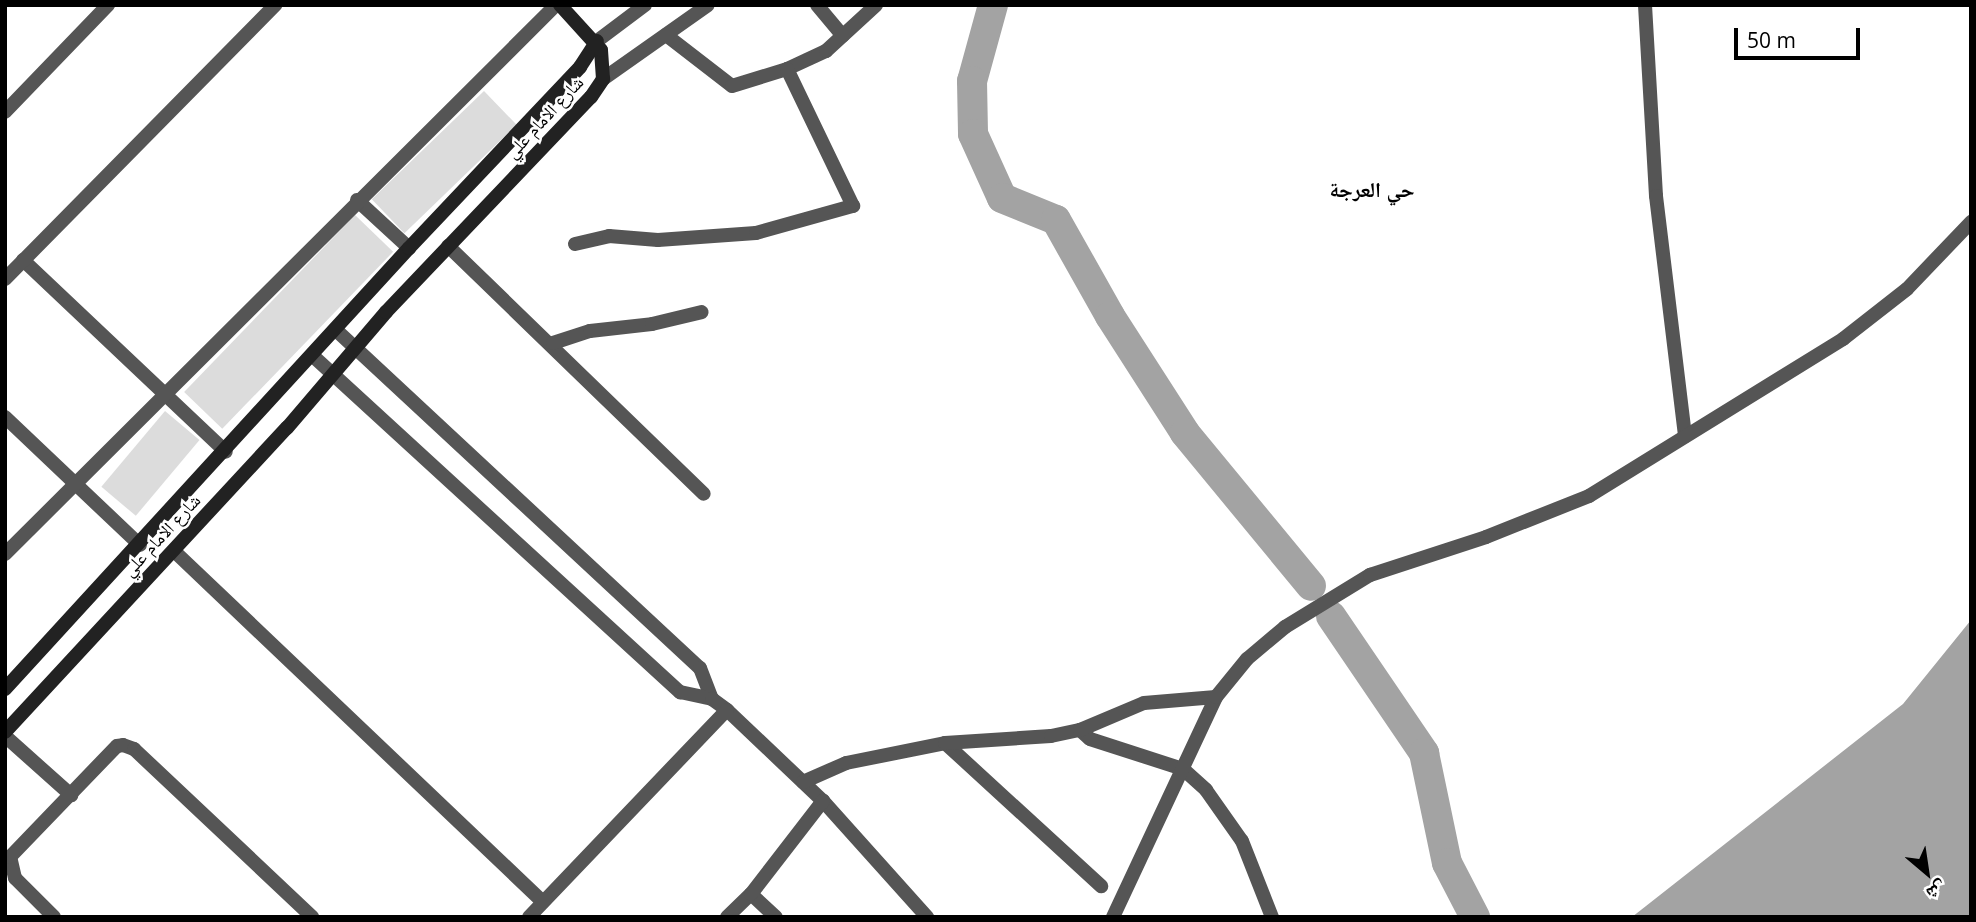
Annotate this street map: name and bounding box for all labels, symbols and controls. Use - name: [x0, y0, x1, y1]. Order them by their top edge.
- scale bar: [1738, 14, 1864, 58]
- text: 50 m: [1747, 26, 1796, 54]
- street label: شارع الامام علي: [500, 71, 588, 163]
- district label: حي العرجة: [1329, 176, 1415, 202]
- street label: شارع الامام علي: [117, 489, 205, 581]
- north arrow: [1892, 838, 1962, 908]
- text: ش: [1922, 875, 1952, 908]

